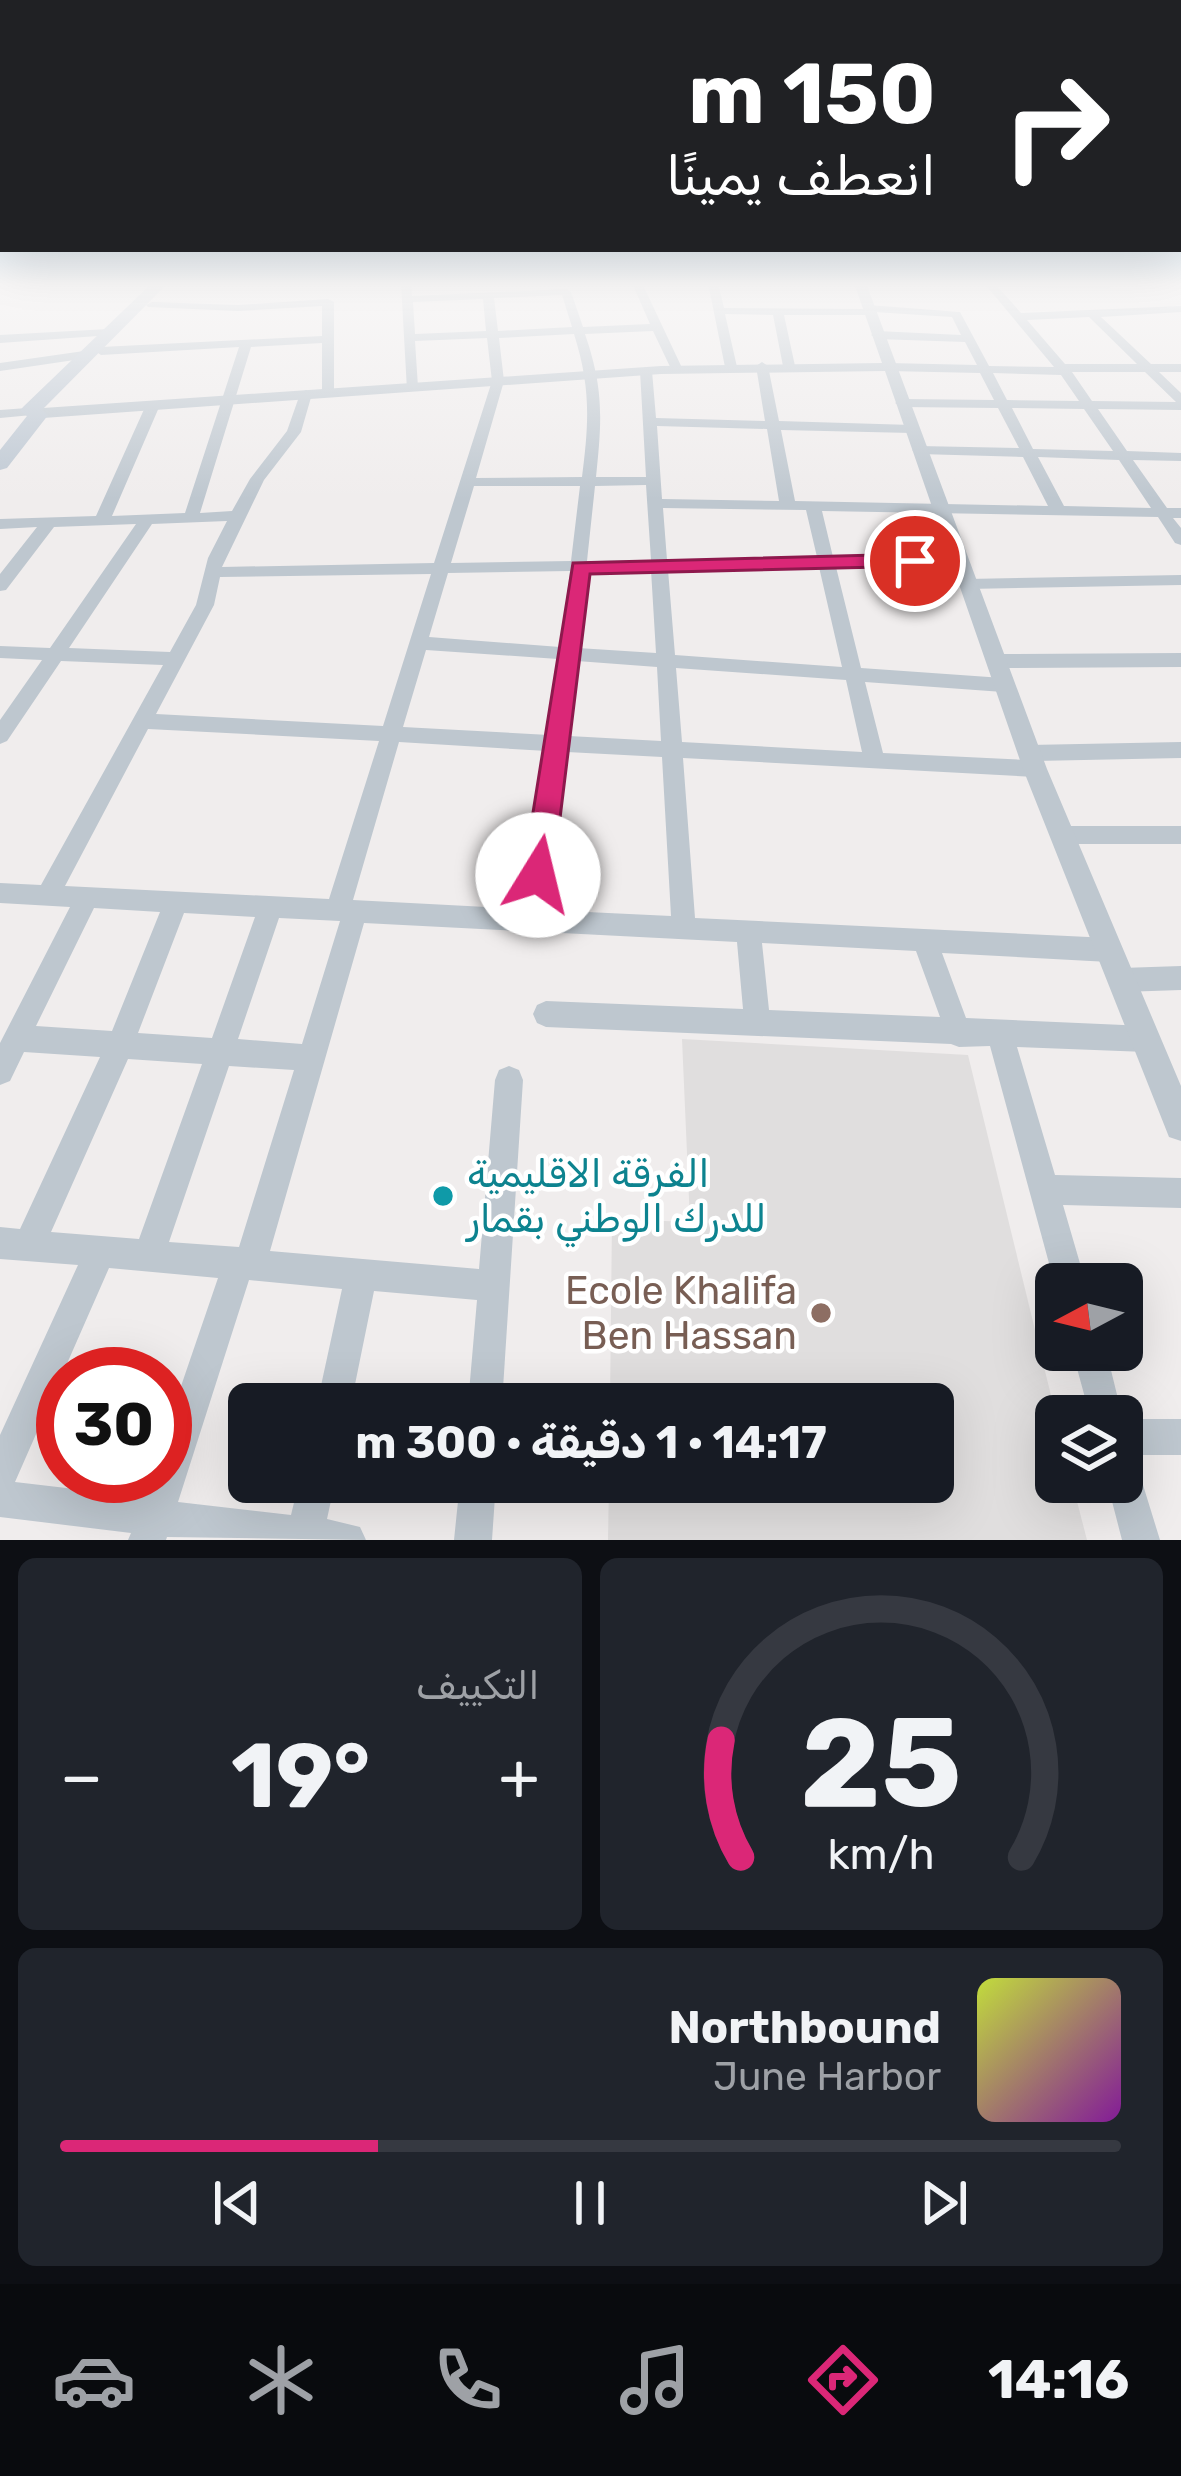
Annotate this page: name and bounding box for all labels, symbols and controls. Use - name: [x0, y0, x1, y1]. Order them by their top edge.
- text: 150 m: [688, 44, 936, 144]
- icon: right: [978, 48, 1134, 204]
- text: انعطف يمينًا: [666, 145, 936, 209]
- pin: [864, 510, 966, 612]
- icon: arrive: [882, 528, 948, 594]
- position arrow: [475, 812, 601, 938]
- place label: الفرقة الاقليمية للدرك الوطني بقمار: [465, 1151, 766, 1248]
- marker: الفرقة الاقليمية للدرك الوطني بقمار: [430, 1183, 456, 1209]
- north arrow: [1035, 1263, 1143, 1371]
- map controls: [1035, 1263, 1143, 1503]
- place label: Ecole Khalifa Ben Hassan: [565, 1268, 797, 1359]
- marker: Ecole Khalifa Ben Hassan: [808, 1300, 834, 1326]
- speed limit sign: 30: [36, 1347, 192, 1503]
- button: layers: [1035, 1395, 1143, 1503]
- text: 14:17 · 1 دقيقة · 300 m: [355, 1416, 827, 1469]
- text: التكييف: [416, 1663, 540, 1709]
- text: 25: [800, 1689, 962, 1837]
- text: 19°: [231, 1723, 370, 1830]
- text: −: [60, 1737, 103, 1816]
- text: +: [498, 1737, 539, 1816]
- text: km/h: [828, 1829, 935, 1880]
- text: Northbound: [668, 2001, 941, 2054]
- text: June Harbor: [713, 2054, 941, 2100]
- icon: previous: [204, 2170, 270, 2236]
- icon: pause: [557, 2170, 623, 2236]
- icon: next: [911, 2170, 977, 2236]
- icon: car: [52, 2338, 136, 2422]
- icon: climate: [239, 2338, 323, 2422]
- icon: phone: [426, 2338, 510, 2422]
- icon: music: [613, 2338, 697, 2422]
- icon: directions: [801, 2338, 885, 2422]
- text: 14:16: [988, 2348, 1129, 2412]

